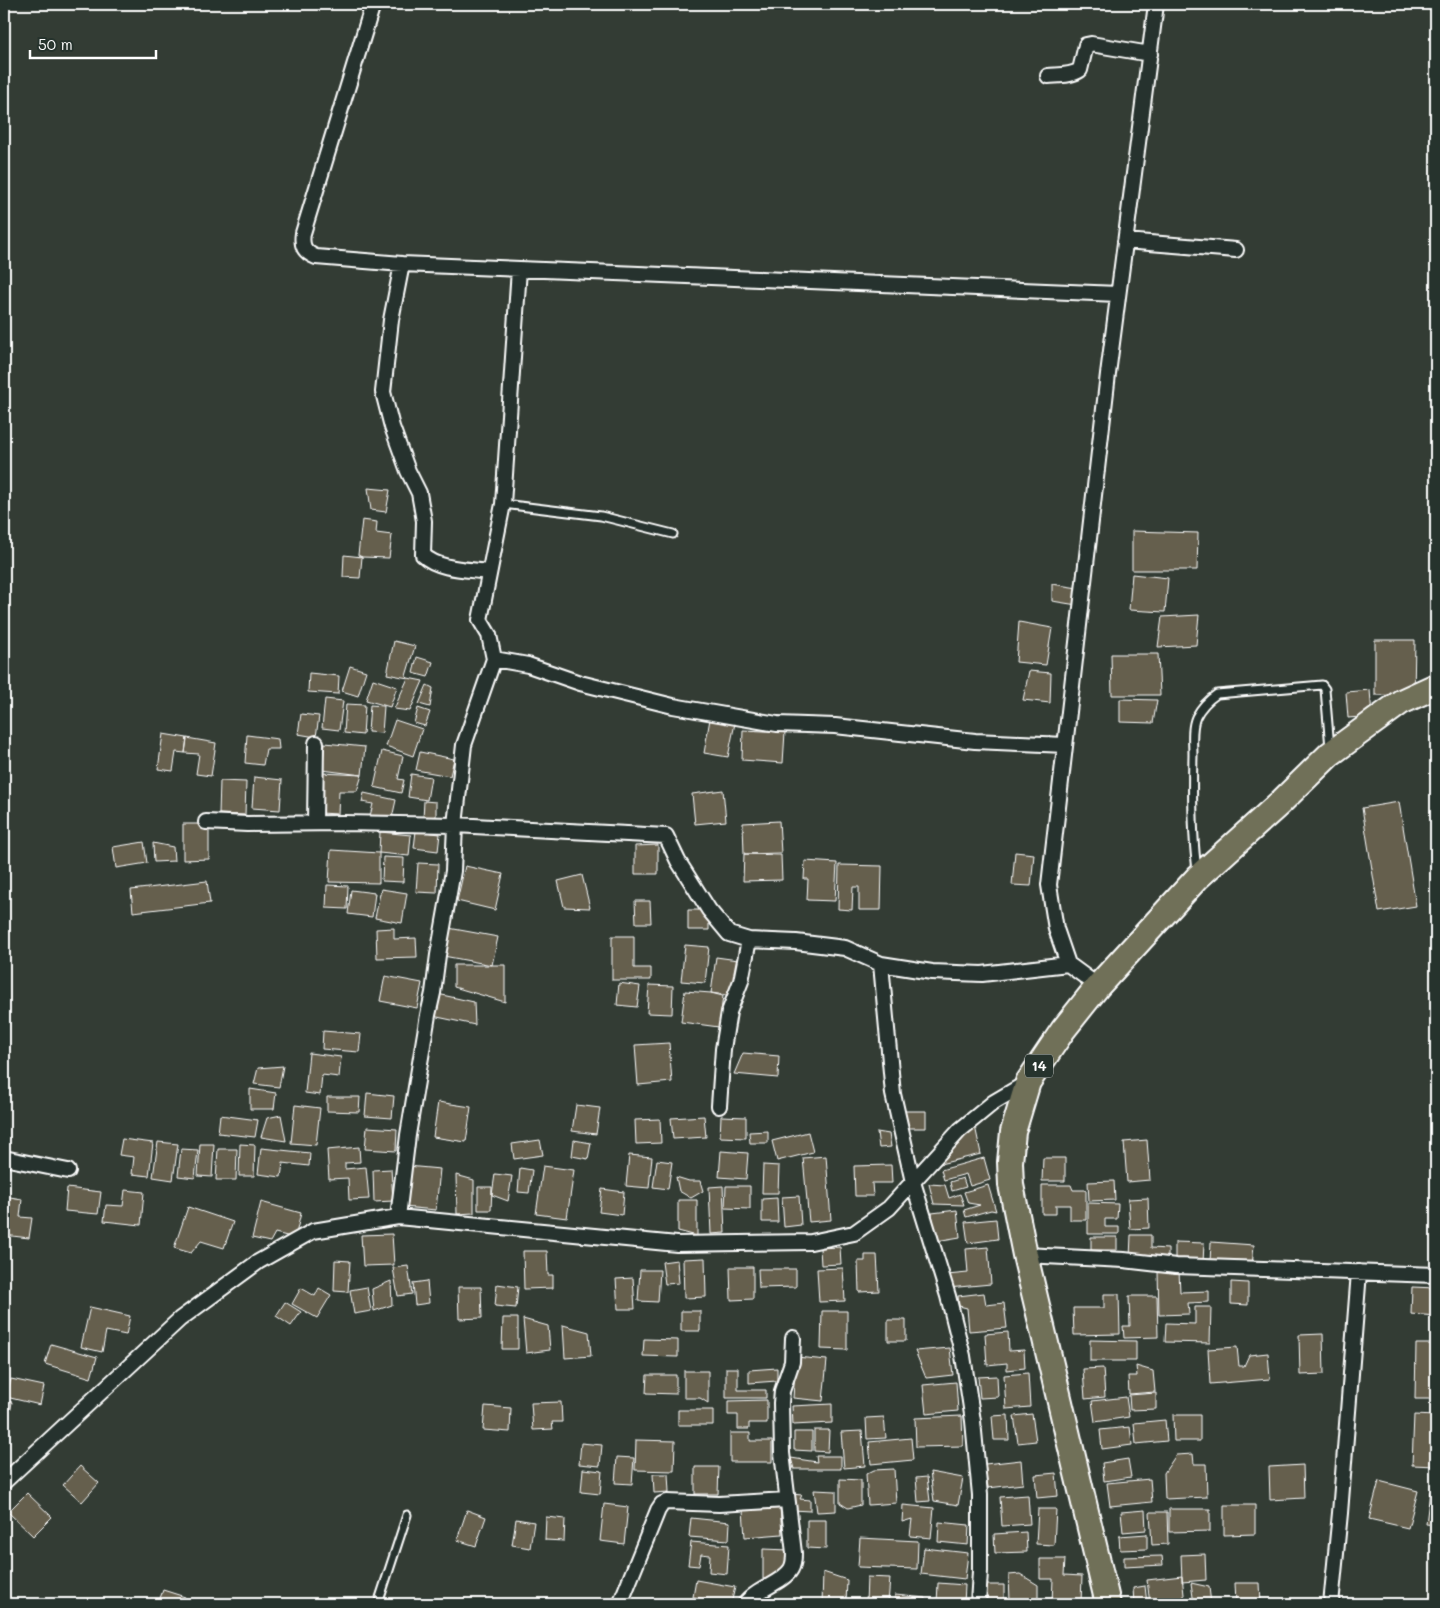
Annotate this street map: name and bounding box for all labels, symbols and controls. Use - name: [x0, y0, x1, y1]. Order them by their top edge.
- scale bar: [30, 28, 156, 60]
- text: 50 m: [38, 34, 73, 54]
- road number: 14: [1025, 1054, 1053, 1078]

